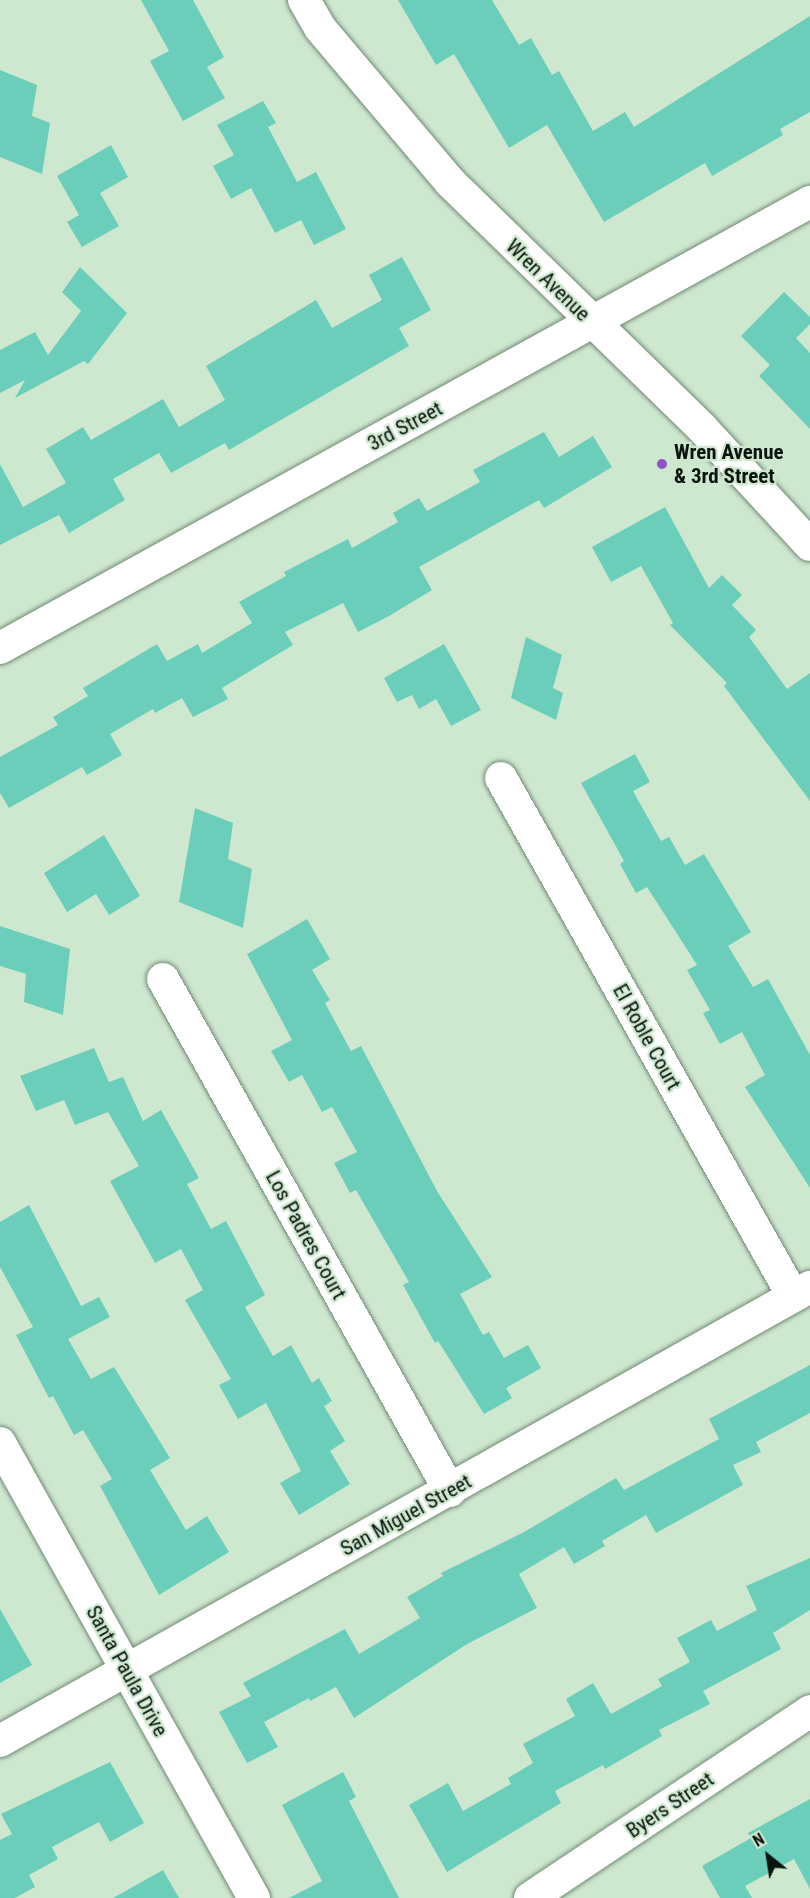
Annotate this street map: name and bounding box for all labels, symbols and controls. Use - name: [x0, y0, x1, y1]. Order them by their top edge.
- street label: Wren Avenue: [501, 234, 595, 326]
- street label: 3rd Street: [363, 396, 447, 456]
- place label: Wren Avenue & 3rd Street: [674, 439, 784, 489]
- marker: Wren Avenue & 3rd Street: [655, 457, 669, 471]
- street label: El Roble Court: [608, 980, 686, 1094]
- street label: Los Padres Court: [260, 1166, 352, 1304]
- street label: San Miguel Street: [336, 1469, 476, 1561]
- street label: Santa Paula Drive: [81, 1601, 173, 1741]
- street label: Byers Street: [622, 1767, 718, 1843]
- north arrow: [738, 1826, 798, 1886]
- text: N: [750, 1829, 768, 1851]

